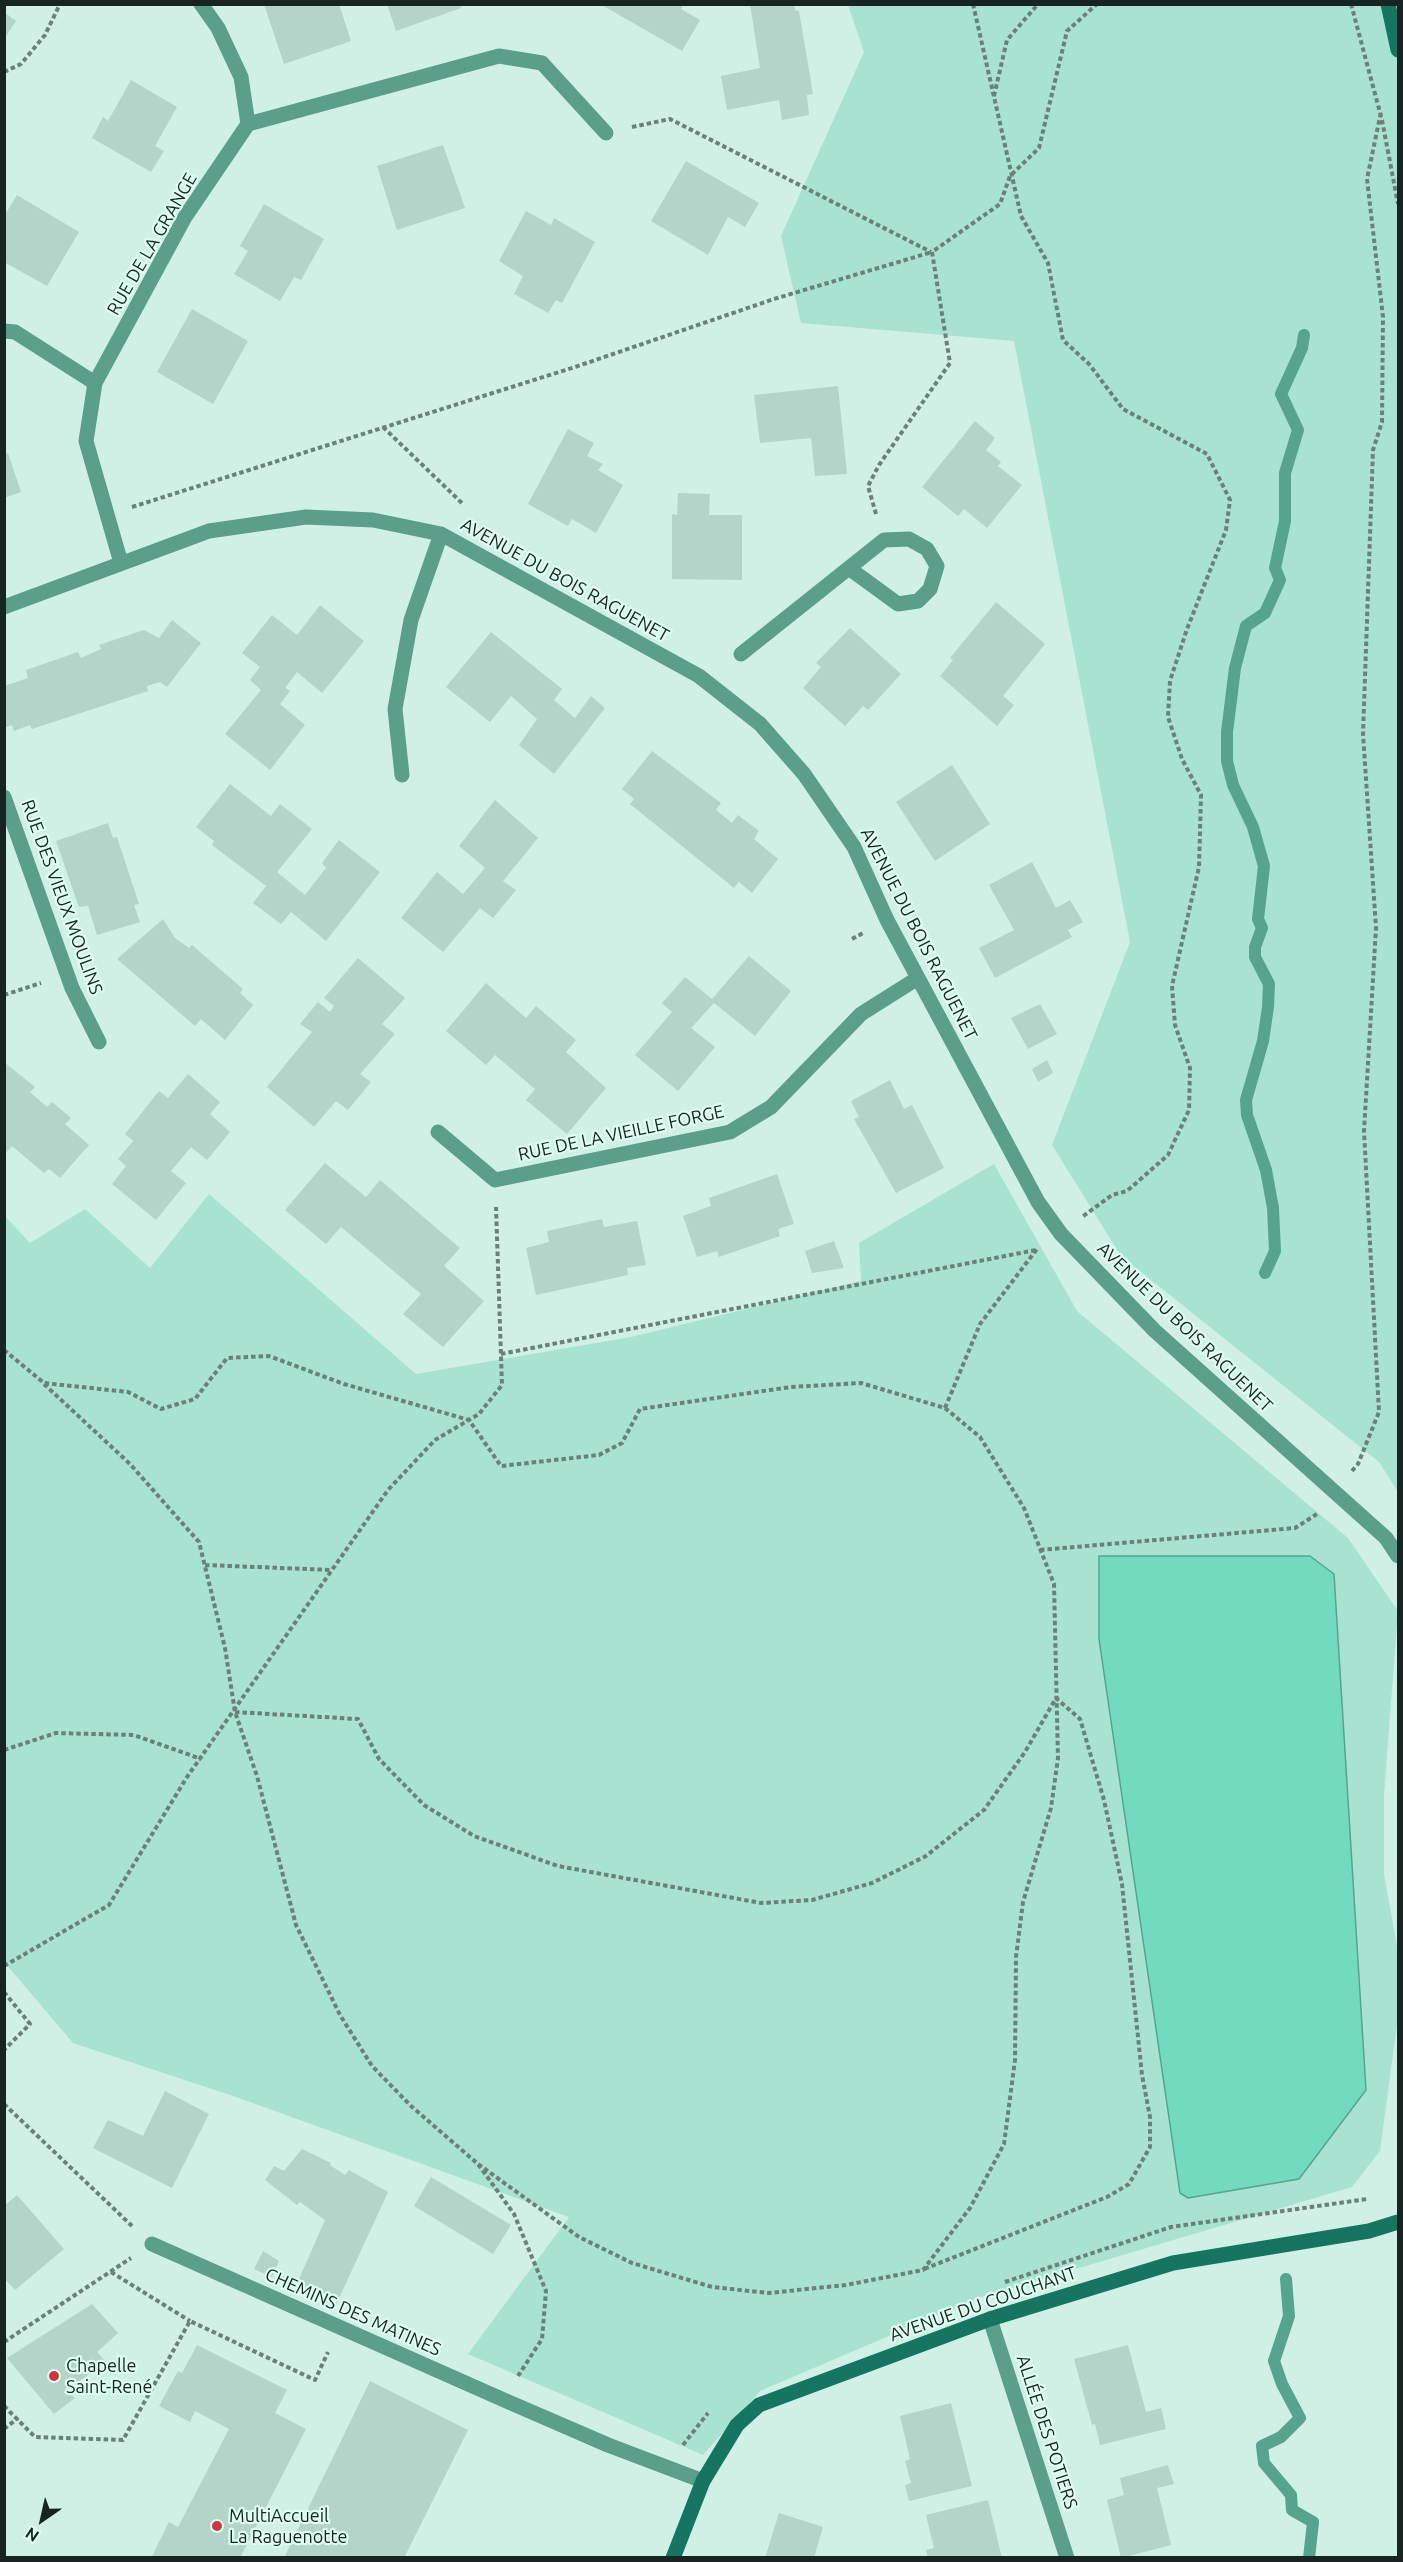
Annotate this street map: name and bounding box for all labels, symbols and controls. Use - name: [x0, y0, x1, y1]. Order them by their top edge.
- street label: RUE DE LA GRANGE: [103, 169, 201, 319]
- street label: AVENUE DU BOIS RAGUENET: [457, 514, 673, 646]
- street label: RUE DES VIEUX MOULINS: [17, 797, 107, 997]
- street label: AVENUE DU BOIS RAGUENET: [856, 824, 982, 1044]
- street label: RUE DE LA VIEILLE FORGE: [516, 1101, 726, 1165]
- street label: AVENUE DU BOIS RAGUENET: [1093, 1238, 1277, 1416]
- street label: AVENUE DU COUCHANT: [887, 2262, 1079, 2346]
- street label: CHEMINS DES MATINES: [262, 2263, 444, 2361]
- street label: ALLÉE DES POTIERS: [1012, 2352, 1082, 2512]
- place label: Chapelle Saint-René: [66, 2355, 152, 2398]
- marker: Chapelle Saint-René: [47, 2369, 61, 2383]
- north arrow: [12, 2490, 72, 2550]
- place label: MultiAccueil La Raguenotte: [229, 2505, 347, 2548]
- marker: MultiAccueil La Raguenotte: [210, 2519, 224, 2533]
- text: N: [22, 2524, 42, 2546]

